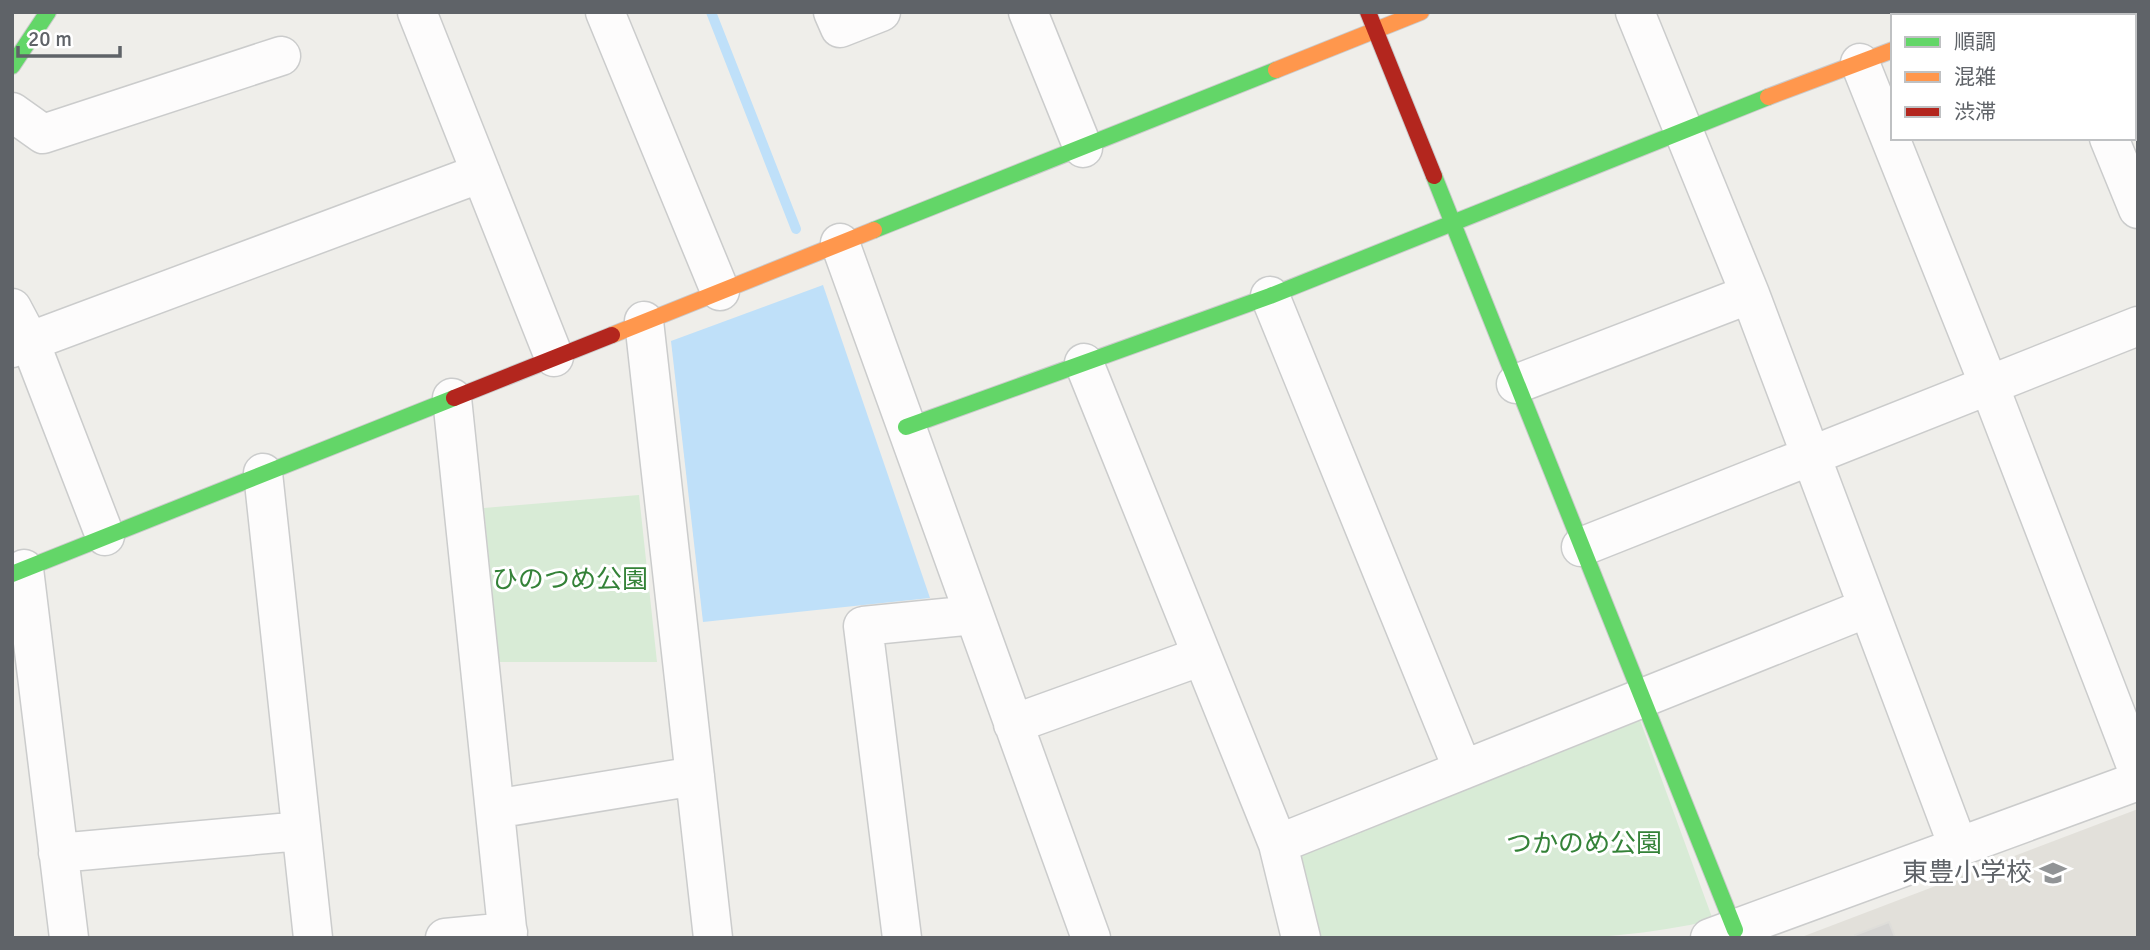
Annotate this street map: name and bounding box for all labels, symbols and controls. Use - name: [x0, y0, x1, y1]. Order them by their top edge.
- scale bar: [18, 14, 119, 58]
- legend: [1891, 14, 2136, 140]
- text: 20 m: [28, 26, 72, 52]
- text: 順調: [1954, 29, 1996, 55]
- text: 混雑: [1954, 64, 1996, 90]
- text: 渋滞: [1954, 99, 1996, 125]
- park label: ひのつめ公園: [492, 564, 648, 596]
- park label: つかのめ公園: [1506, 828, 1662, 860]
- place label: 東豊小学校: [1902, 857, 2032, 889]
- school or university icon: 東豊小学校: [2038, 858, 2068, 888]

